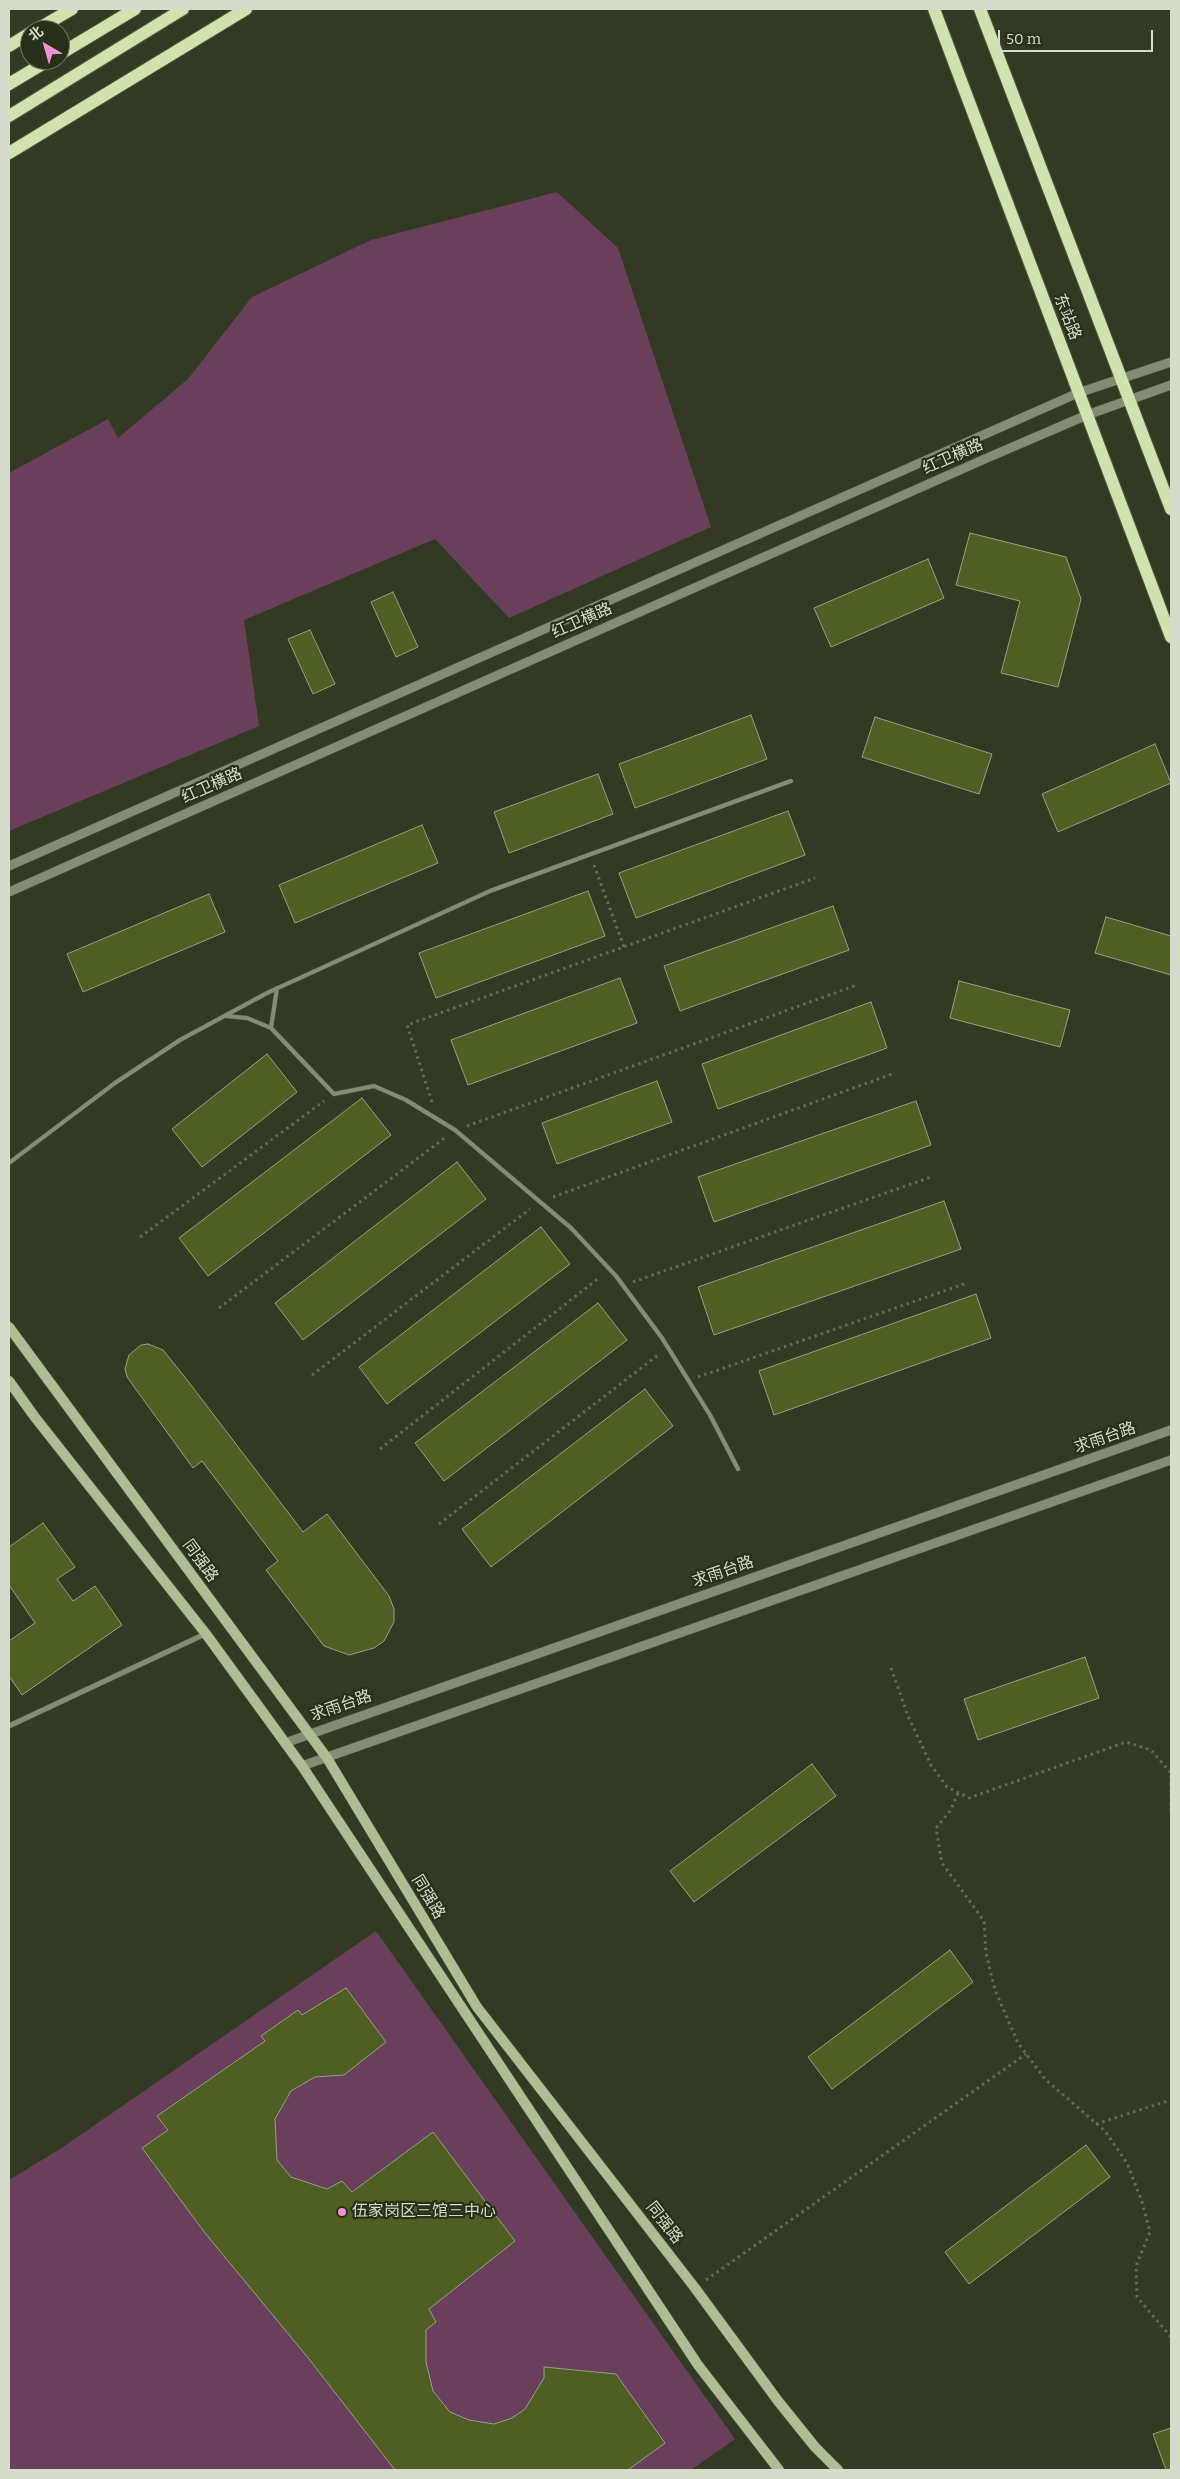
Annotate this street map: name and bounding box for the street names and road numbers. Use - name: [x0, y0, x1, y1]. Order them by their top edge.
- street label: 东站路: [1049, 291, 1085, 343]
- street label: 红卫横路: [920, 435, 986, 479]
- street label: 红卫横路: [549, 599, 615, 643]
- street label: 红卫横路: [179, 764, 245, 808]
- street label: 求雨台路: [1072, 1419, 1138, 1457]
- street label: 同强路: [178, 1536, 222, 1586]
- street label: 求雨台路: [690, 1553, 756, 1591]
- street label: 求雨台路: [308, 1687, 374, 1725]
- street label: 同强路: [407, 1871, 449, 1923]
- street label: 同强路: [642, 2198, 686, 2248]

